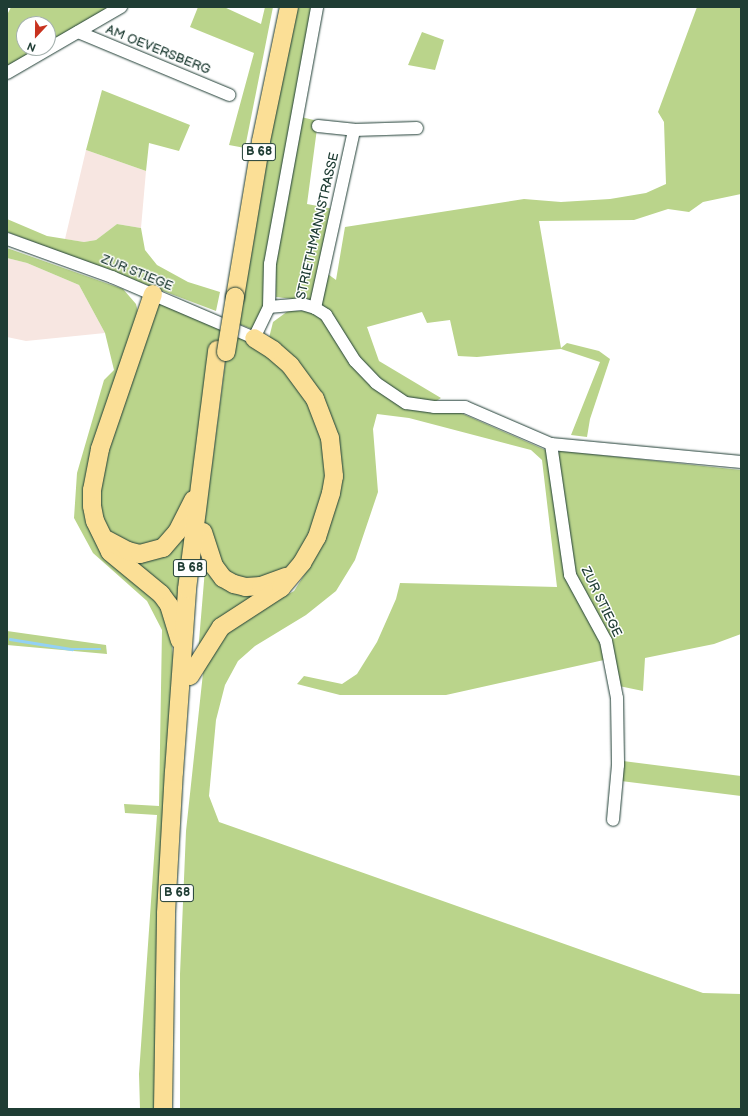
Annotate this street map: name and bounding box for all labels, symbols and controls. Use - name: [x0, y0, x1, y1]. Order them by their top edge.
- north arrow: [16, 16, 56, 56]
- street label: AM OEVERSBERG: [103, 22, 213, 78]
- text: N: [25, 39, 38, 54]
- road number: B 68: [241, 142, 277, 162]
- street label: STRIETHMANNSTRASSE: [294, 151, 342, 301]
- street label: ZUR STIEGE: [99, 251, 175, 295]
- road number: B 68: [172, 558, 208, 578]
- street label: ZUR STIEGE: [577, 564, 625, 640]
- road number: B 68: [159, 883, 195, 903]

